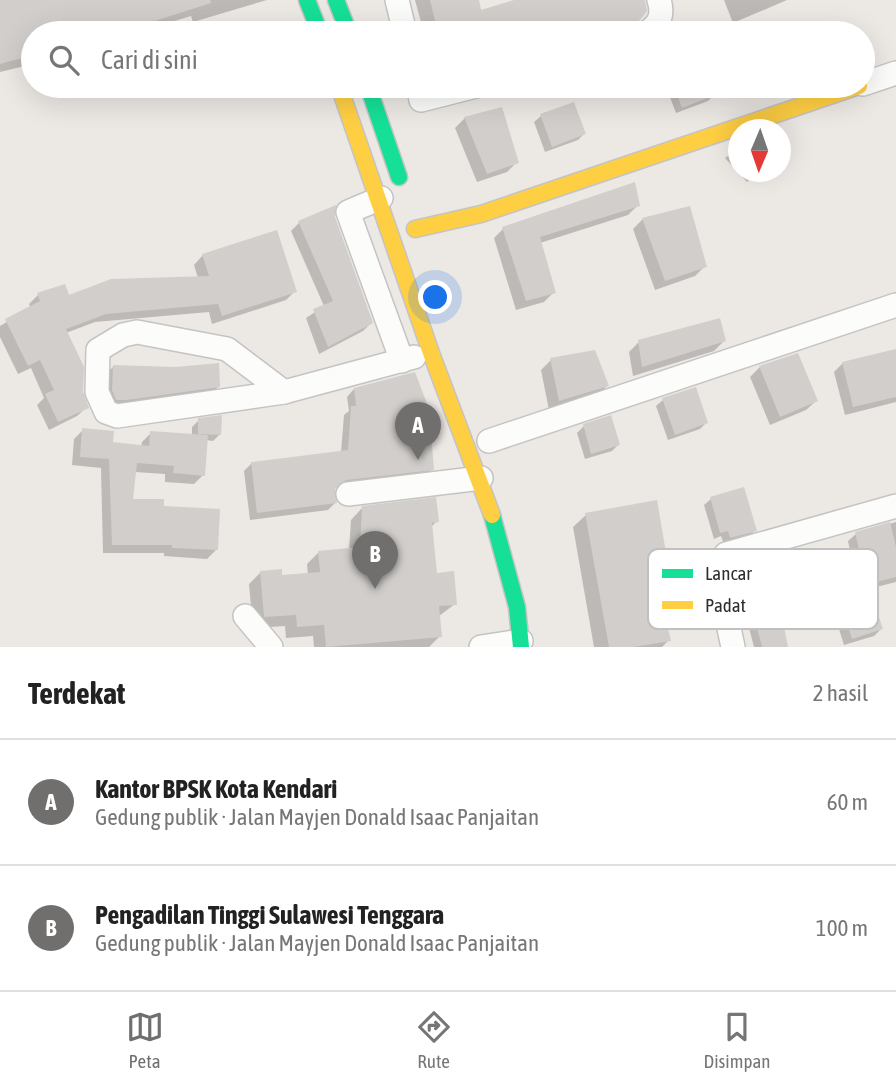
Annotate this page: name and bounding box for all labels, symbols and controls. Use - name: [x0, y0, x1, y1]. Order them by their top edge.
- search box: [21, 21, 875, 98]
- icon: search: [45, 41, 83, 79]
- text: Cari di sini: [101, 45, 198, 75]
- north arrow: [728, 119, 791, 182]
- your location: [418, 280, 452, 314]
- pin: A: [395, 402, 441, 460]
- pin: B: [352, 531, 398, 589]
- legend: [648, 549, 878, 629]
- text: Lancar: [705, 562, 752, 584]
- text: Padat: [705, 594, 746, 616]
- text: Terdekat: [28, 676, 125, 710]
- text: 2 hasil: [813, 680, 868, 706]
- text: Kantor BPSK Kota Kendari: [95, 774, 337, 804]
- text: A: [45, 789, 57, 815]
- text: 60 m: [827, 789, 868, 815]
- text: Gedung publik · Jalan Mayjen Donald Isaac Panjaitan: [95, 804, 539, 830]
- text: Pengadilan Tinggi Sulawesi Tenggara: [95, 900, 444, 930]
- text: B: [46, 915, 56, 941]
- text: 100 m: [816, 915, 868, 941]
- text: Gedung publik · Jalan Mayjen Donald Isaac Panjaitan: [95, 930, 539, 956]
- tab: Peta: [126, 1008, 164, 1072]
- tab: Rute: [415, 1008, 453, 1072]
- tab: Disimpan: [704, 1008, 770, 1072]

